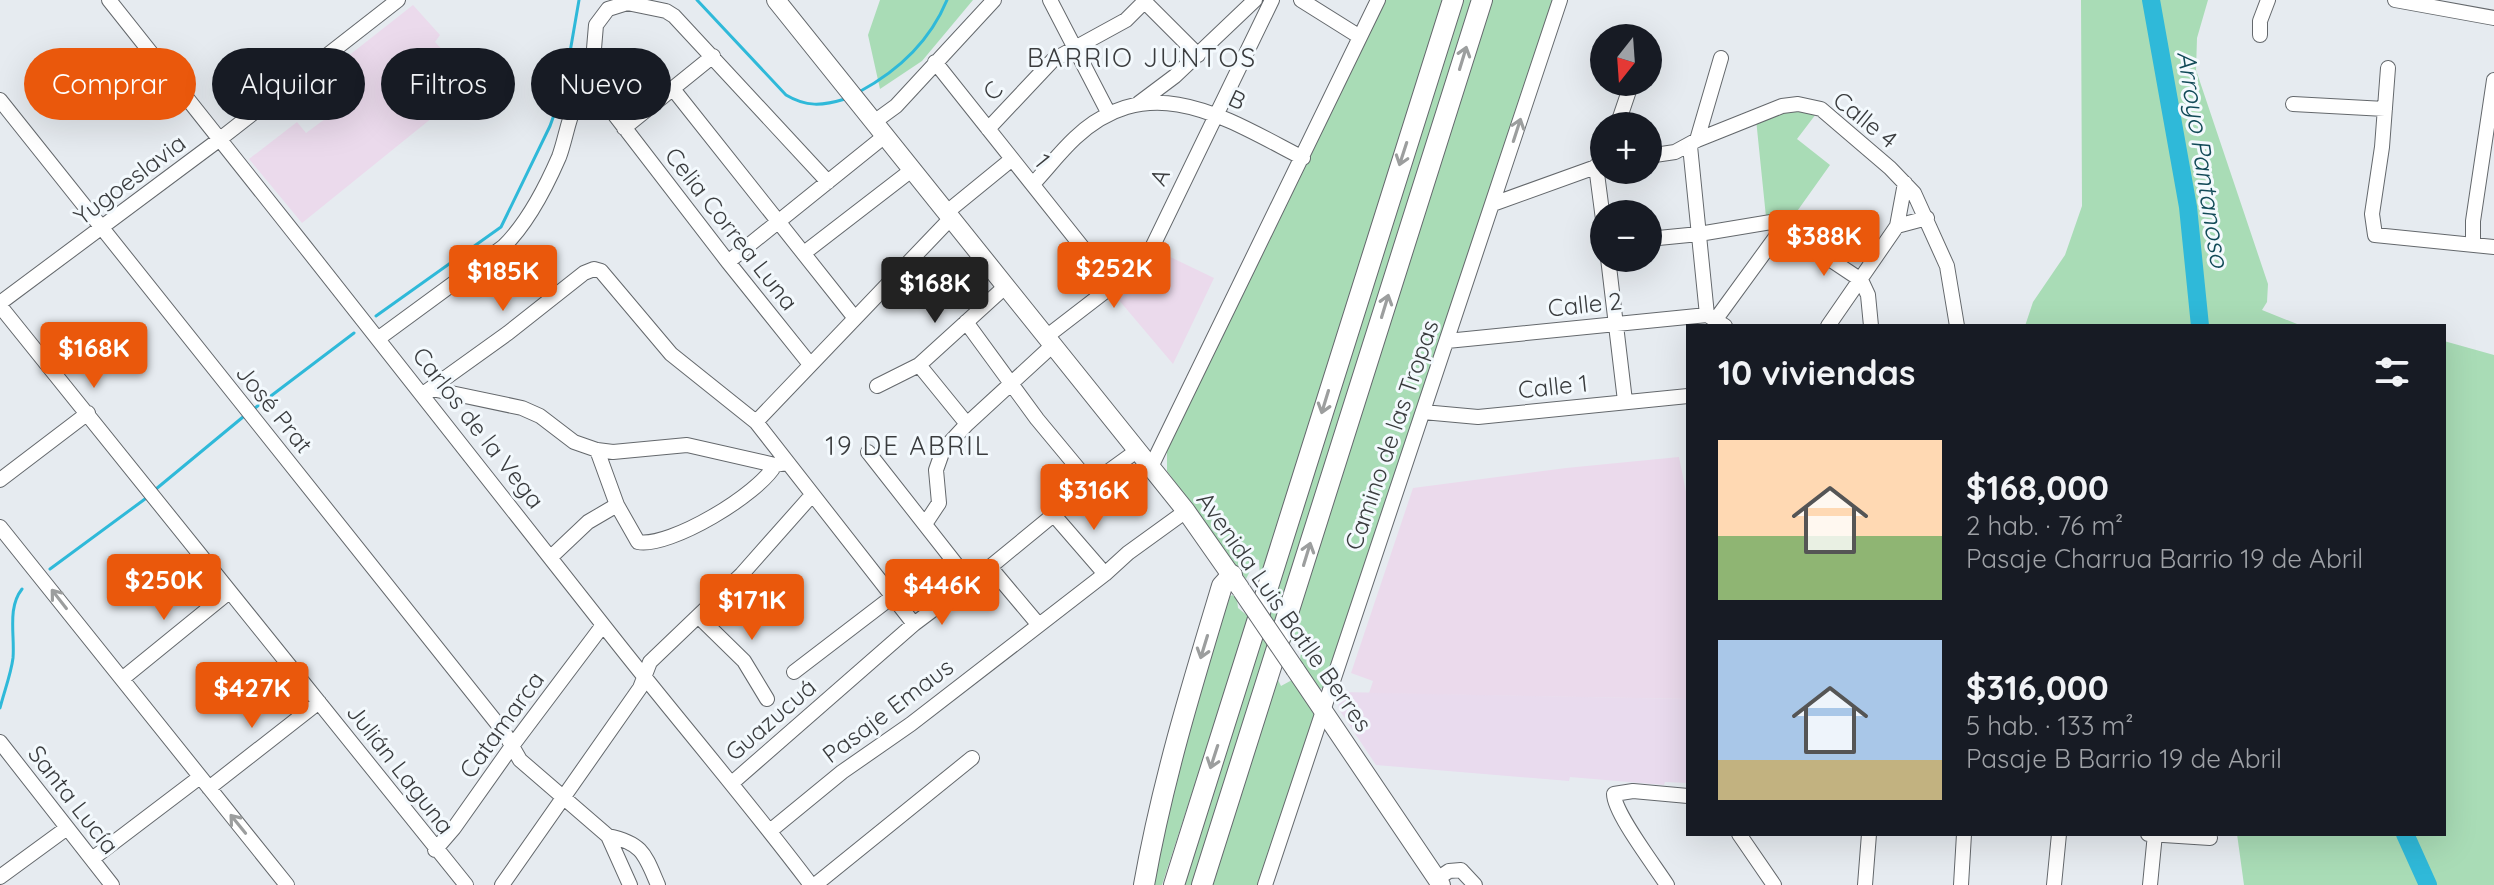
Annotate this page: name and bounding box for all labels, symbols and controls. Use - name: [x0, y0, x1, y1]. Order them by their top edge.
- north arrow: [1590, 24, 1662, 96]
- map controls: [1590, 24, 1662, 272]
- district label: BARRIO JUNTOS: [1027, 41, 1257, 74]
- one-way arrow: [1457, 46, 1471, 71]
- chip: Comprar: [24, 48, 196, 120]
- chip: Alquilar: [212, 48, 365, 120]
- chip: Filtros: [381, 48, 515, 120]
- chip: Nuevo: [531, 48, 671, 120]
- water label: Arroyo Pantanoso: [2170, 48, 2237, 271]
- street label: C: [976, 74, 1009, 106]
- street label: B: [1224, 82, 1251, 116]
- street label: Calle 4: [1828, 84, 1904, 154]
- button: +: [1590, 112, 1662, 184]
- one-way arrow: [1511, 118, 1526, 143]
- street label: Yugoeslavia: [68, 127, 191, 231]
- street label: Celia Correa Luna: [659, 141, 805, 316]
- one-way arrow: [1395, 141, 1410, 167]
- street label: 1: [1028, 147, 1057, 173]
- street label: A: [1142, 163, 1176, 190]
- button: −: [1590, 200, 1662, 272]
- pin: $388K: [1768, 210, 1880, 278]
- text: $388K: [1786, 219, 1862, 252]
- pin: $252K: [1058, 242, 1170, 310]
- pin: $185K: [447, 245, 559, 313]
- text: $252K: [1075, 251, 1153, 284]
- text: $185K: [467, 254, 539, 287]
- pin: $168K: [879, 257, 991, 325]
- text: $168K: [899, 266, 971, 299]
- street label: Calle 2: [1546, 285, 1623, 323]
- one-way arrow: [1379, 294, 1393, 319]
- street label: Camino de las Tropas: [1338, 316, 1445, 554]
- pin: $168K: [38, 322, 150, 390]
- text: $168K: [58, 331, 130, 364]
- street label: Carlos de la Vega: [406, 341, 551, 514]
- icon: filters: [2370, 350, 2414, 394]
- text: 10 viviendas: [1718, 351, 1915, 394]
- street label: José Prat: [230, 358, 320, 459]
- street label: Calle 1: [1517, 367, 1589, 405]
- one-way arrow: [1317, 390, 1332, 415]
- district label: 19 DE ABRIL: [825, 429, 991, 462]
- pin: $316K: [1038, 464, 1150, 532]
- text: $168,000: [1966, 466, 2109, 509]
- icon: home: [1782, 472, 1878, 568]
- text: $316K: [1058, 473, 1130, 506]
- street label: Avenida Luis Batlle Berres: [1190, 486, 1379, 737]
- text: 2 hab. · 76 m²: [1966, 509, 2123, 542]
- one-way arrow: [1301, 542, 1315, 567]
- text: Pasaje Charrua Barrio 19 de Abril: [1966, 542, 2363, 575]
- pin: $250K: [108, 554, 220, 622]
- pin: $446K: [886, 559, 998, 627]
- text: $250K: [125, 563, 203, 596]
- text: $446K: [903, 568, 981, 601]
- pin: $171K: [696, 574, 808, 642]
- text: $171K: [718, 583, 786, 616]
- one-way arrow: [50, 589, 67, 610]
- one-way arrow: [1196, 633, 1211, 659]
- street label: Pasaje Emaus: [816, 651, 959, 769]
- pin: $427K: [196, 662, 308, 730]
- street label: Catamarca: [452, 665, 550, 784]
- text: $316,000: [1966, 666, 2109, 709]
- text: $427K: [214, 671, 290, 704]
- street label: Guazucuá: [719, 672, 822, 767]
- icon: home: [1782, 672, 1878, 768]
- street label: Julián Laguna: [341, 697, 461, 840]
- text: 5 hab. · 133 m²: [1966, 709, 2133, 742]
- street label: Santa Lucía: [22, 739, 126, 860]
- text: Pasaje B Barrio 19 de Abril: [1966, 742, 2282, 775]
- one-way arrow: [1206, 744, 1221, 770]
- one-way arrow: [229, 814, 247, 835]

